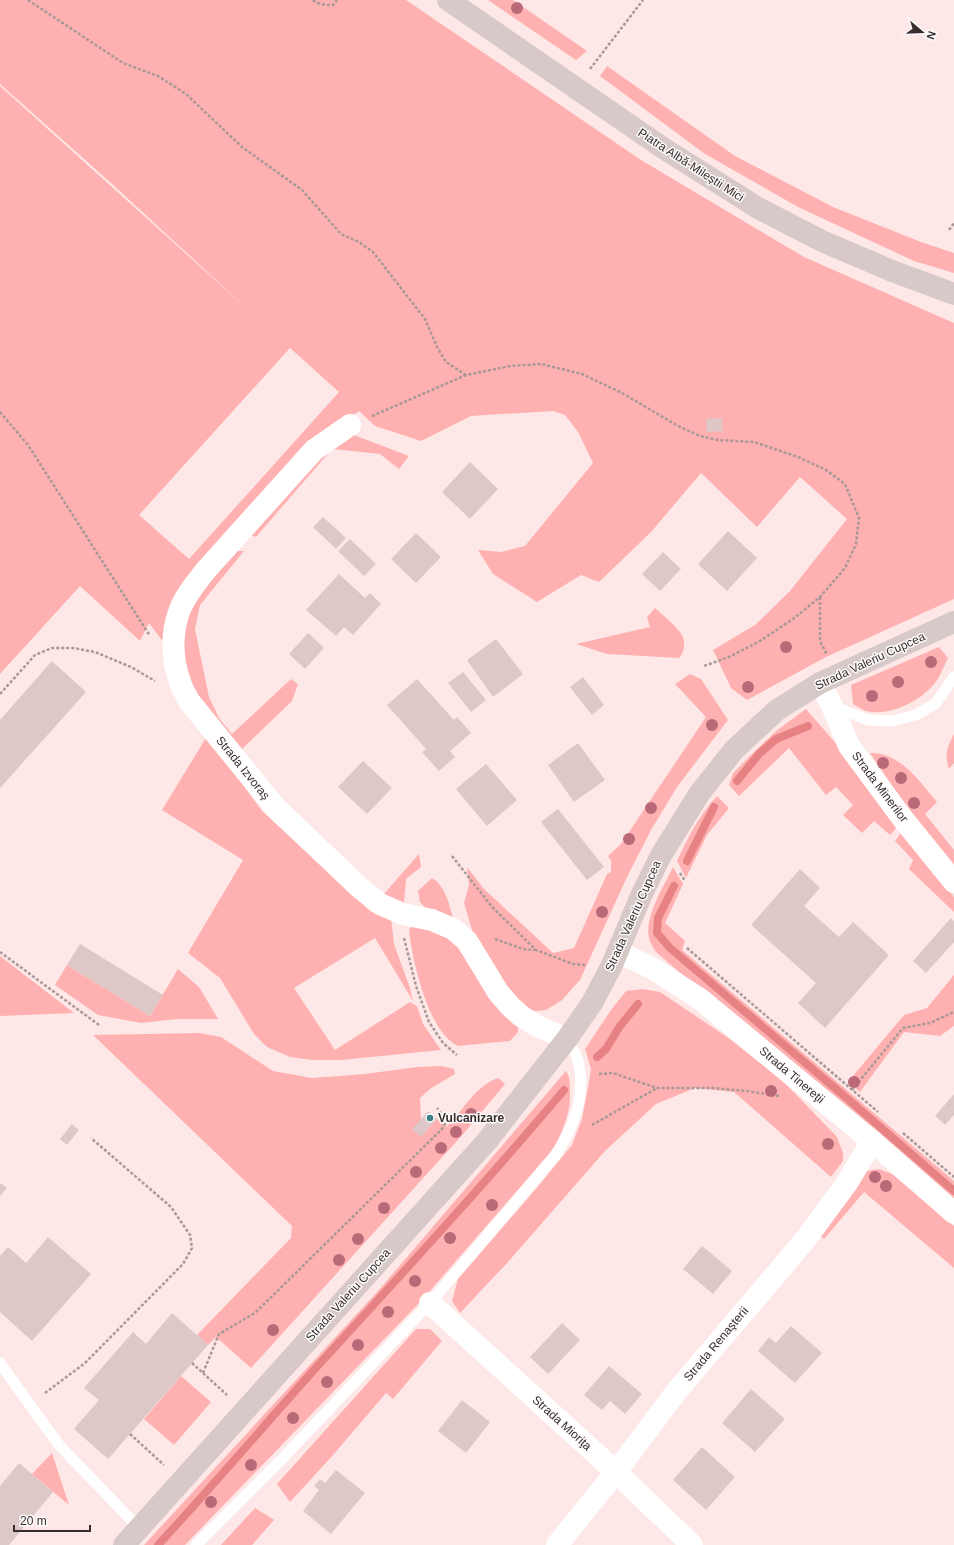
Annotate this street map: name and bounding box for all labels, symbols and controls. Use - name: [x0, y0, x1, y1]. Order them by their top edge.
- north arrow: [902, 12, 942, 52]
- text: N: [924, 30, 938, 41]
- street label: Piatra Albă-Mileștii Mici: [635, 126, 747, 204]
- street label: Strada Valeriu Cupcea: [813, 629, 928, 693]
- street label: Strada Izvoraş: [213, 734, 273, 802]
- street label: Strada Minerilor: [849, 749, 911, 825]
- street label: Strada Valeriu Cupcea: [602, 858, 664, 974]
- street label: Strada Tinereţii: [757, 1044, 827, 1106]
- place label: Vulcanizare: [438, 1111, 505, 1125]
- marker: Vulcanizare: [425, 1113, 435, 1123]
- street label: Strada Valeriu Cupcea: [303, 1246, 394, 1344]
- street label: Strada Renaşterii: [681, 1304, 751, 1384]
- street label: Strada Mioriţa: [530, 1393, 595, 1453]
- scale bar: [14, 1507, 90, 1533]
- text: 20 m: [20, 1514, 47, 1528]

